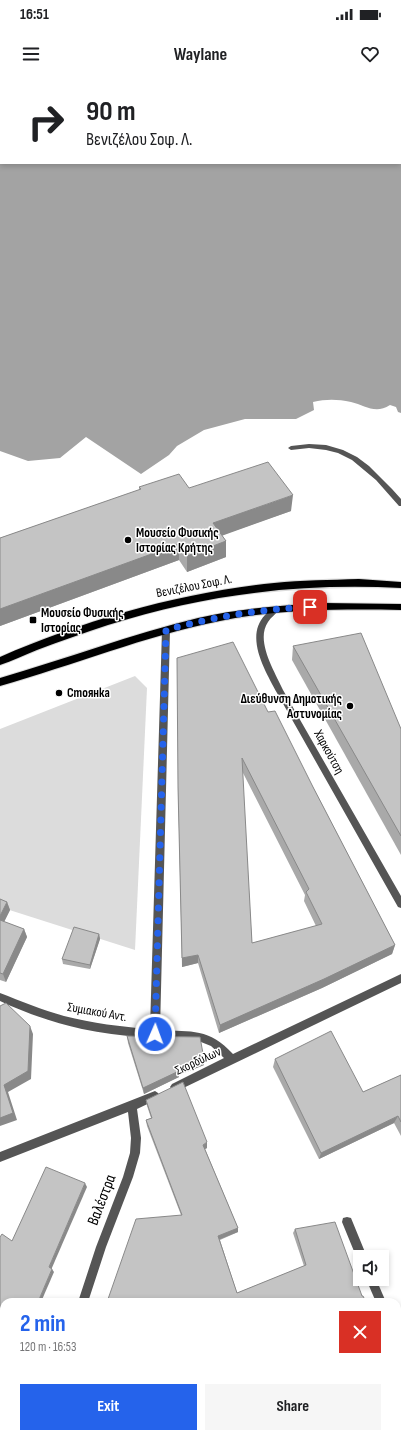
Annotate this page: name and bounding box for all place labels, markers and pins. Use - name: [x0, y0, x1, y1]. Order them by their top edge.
- place label: Μουσείο Φυσικής Ιστορίας Κρήτης: [136, 525, 219, 556]
- marker: Μουσείο Φυσικής Ιστορίας Κρήτης: [123, 535, 133, 545]
- pin: [293, 590, 327, 624]
- place label: Μουσείο Φυσικής Ιστορίας: [41, 605, 124, 636]
- marker: Μουσείο Φυσικής Ιστορίας: [28, 615, 38, 625]
- place label: Стоянка: [67, 685, 110, 701]
- marker: Стоянка: [54, 688, 64, 698]
- place label: Διεύθυνση Δημοτικής Αστυνομίας: [241, 691, 342, 722]
- marker: Διεύθυνση Δημοτικής Αστυνομίας: [345, 701, 355, 711]

